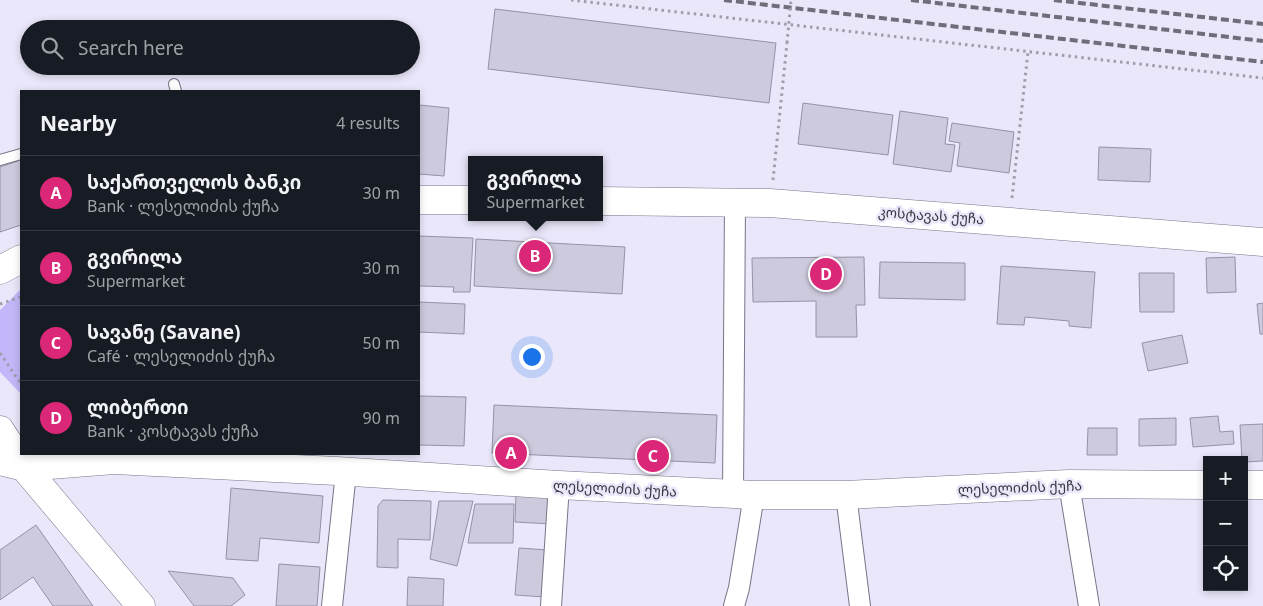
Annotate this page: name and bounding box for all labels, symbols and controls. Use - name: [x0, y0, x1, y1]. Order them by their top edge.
- search box: [20, 20, 420, 75]
- icon: search: [38, 34, 66, 62]
- text: Search here: [78, 35, 184, 61]
- text: Nearby: [40, 109, 116, 137]
- text: 4 results: [336, 112, 400, 134]
- popup: [468, 156, 603, 221]
- text: გვირილა: [486, 165, 582, 191]
- text: საქართველოს ბანკი: [87, 169, 301, 195]
- text: A: [50, 182, 62, 204]
- text: 30 m: [363, 182, 400, 204]
- text: Supermarket: [486, 191, 585, 213]
- text: Bank · ლესელიძის ქუჩა: [87, 195, 279, 217]
- street label: კოსტავას ქუჩა: [877, 202, 985, 228]
- pin: B: [519, 237, 551, 275]
- text: გვირილა: [87, 244, 182, 270]
- pin: D: [810, 255, 842, 293]
- text: B: [51, 257, 61, 279]
- text: 30 m: [363, 257, 400, 279]
- text: Supermarket: [87, 270, 185, 292]
- text: სავანე (Savane): [87, 319, 241, 345]
- text: C: [51, 332, 61, 354]
- text: 50 m: [363, 332, 400, 354]
- your location: [519, 344, 545, 370]
- text: Café · ლესელიძის ქუჩა: [87, 345, 275, 367]
- text: ლიბერთი: [87, 394, 189, 420]
- text: D: [50, 407, 62, 429]
- text: 90 m: [363, 407, 400, 429]
- text: Bank · კოსტავას ქუჩა: [87, 420, 259, 442]
- pin: A: [495, 434, 527, 472]
- pin: C: [637, 437, 669, 475]
- map controls: [1203, 456, 1248, 591]
- button: +: [1203, 456, 1248, 501]
- street label: ლესელიძის ქუჩა: [552, 475, 678, 501]
- street label: ლესელიძის ქუჩა: [958, 475, 1082, 499]
- button: −: [1203, 501, 1248, 546]
- button: locate: [1203, 546, 1248, 591]

